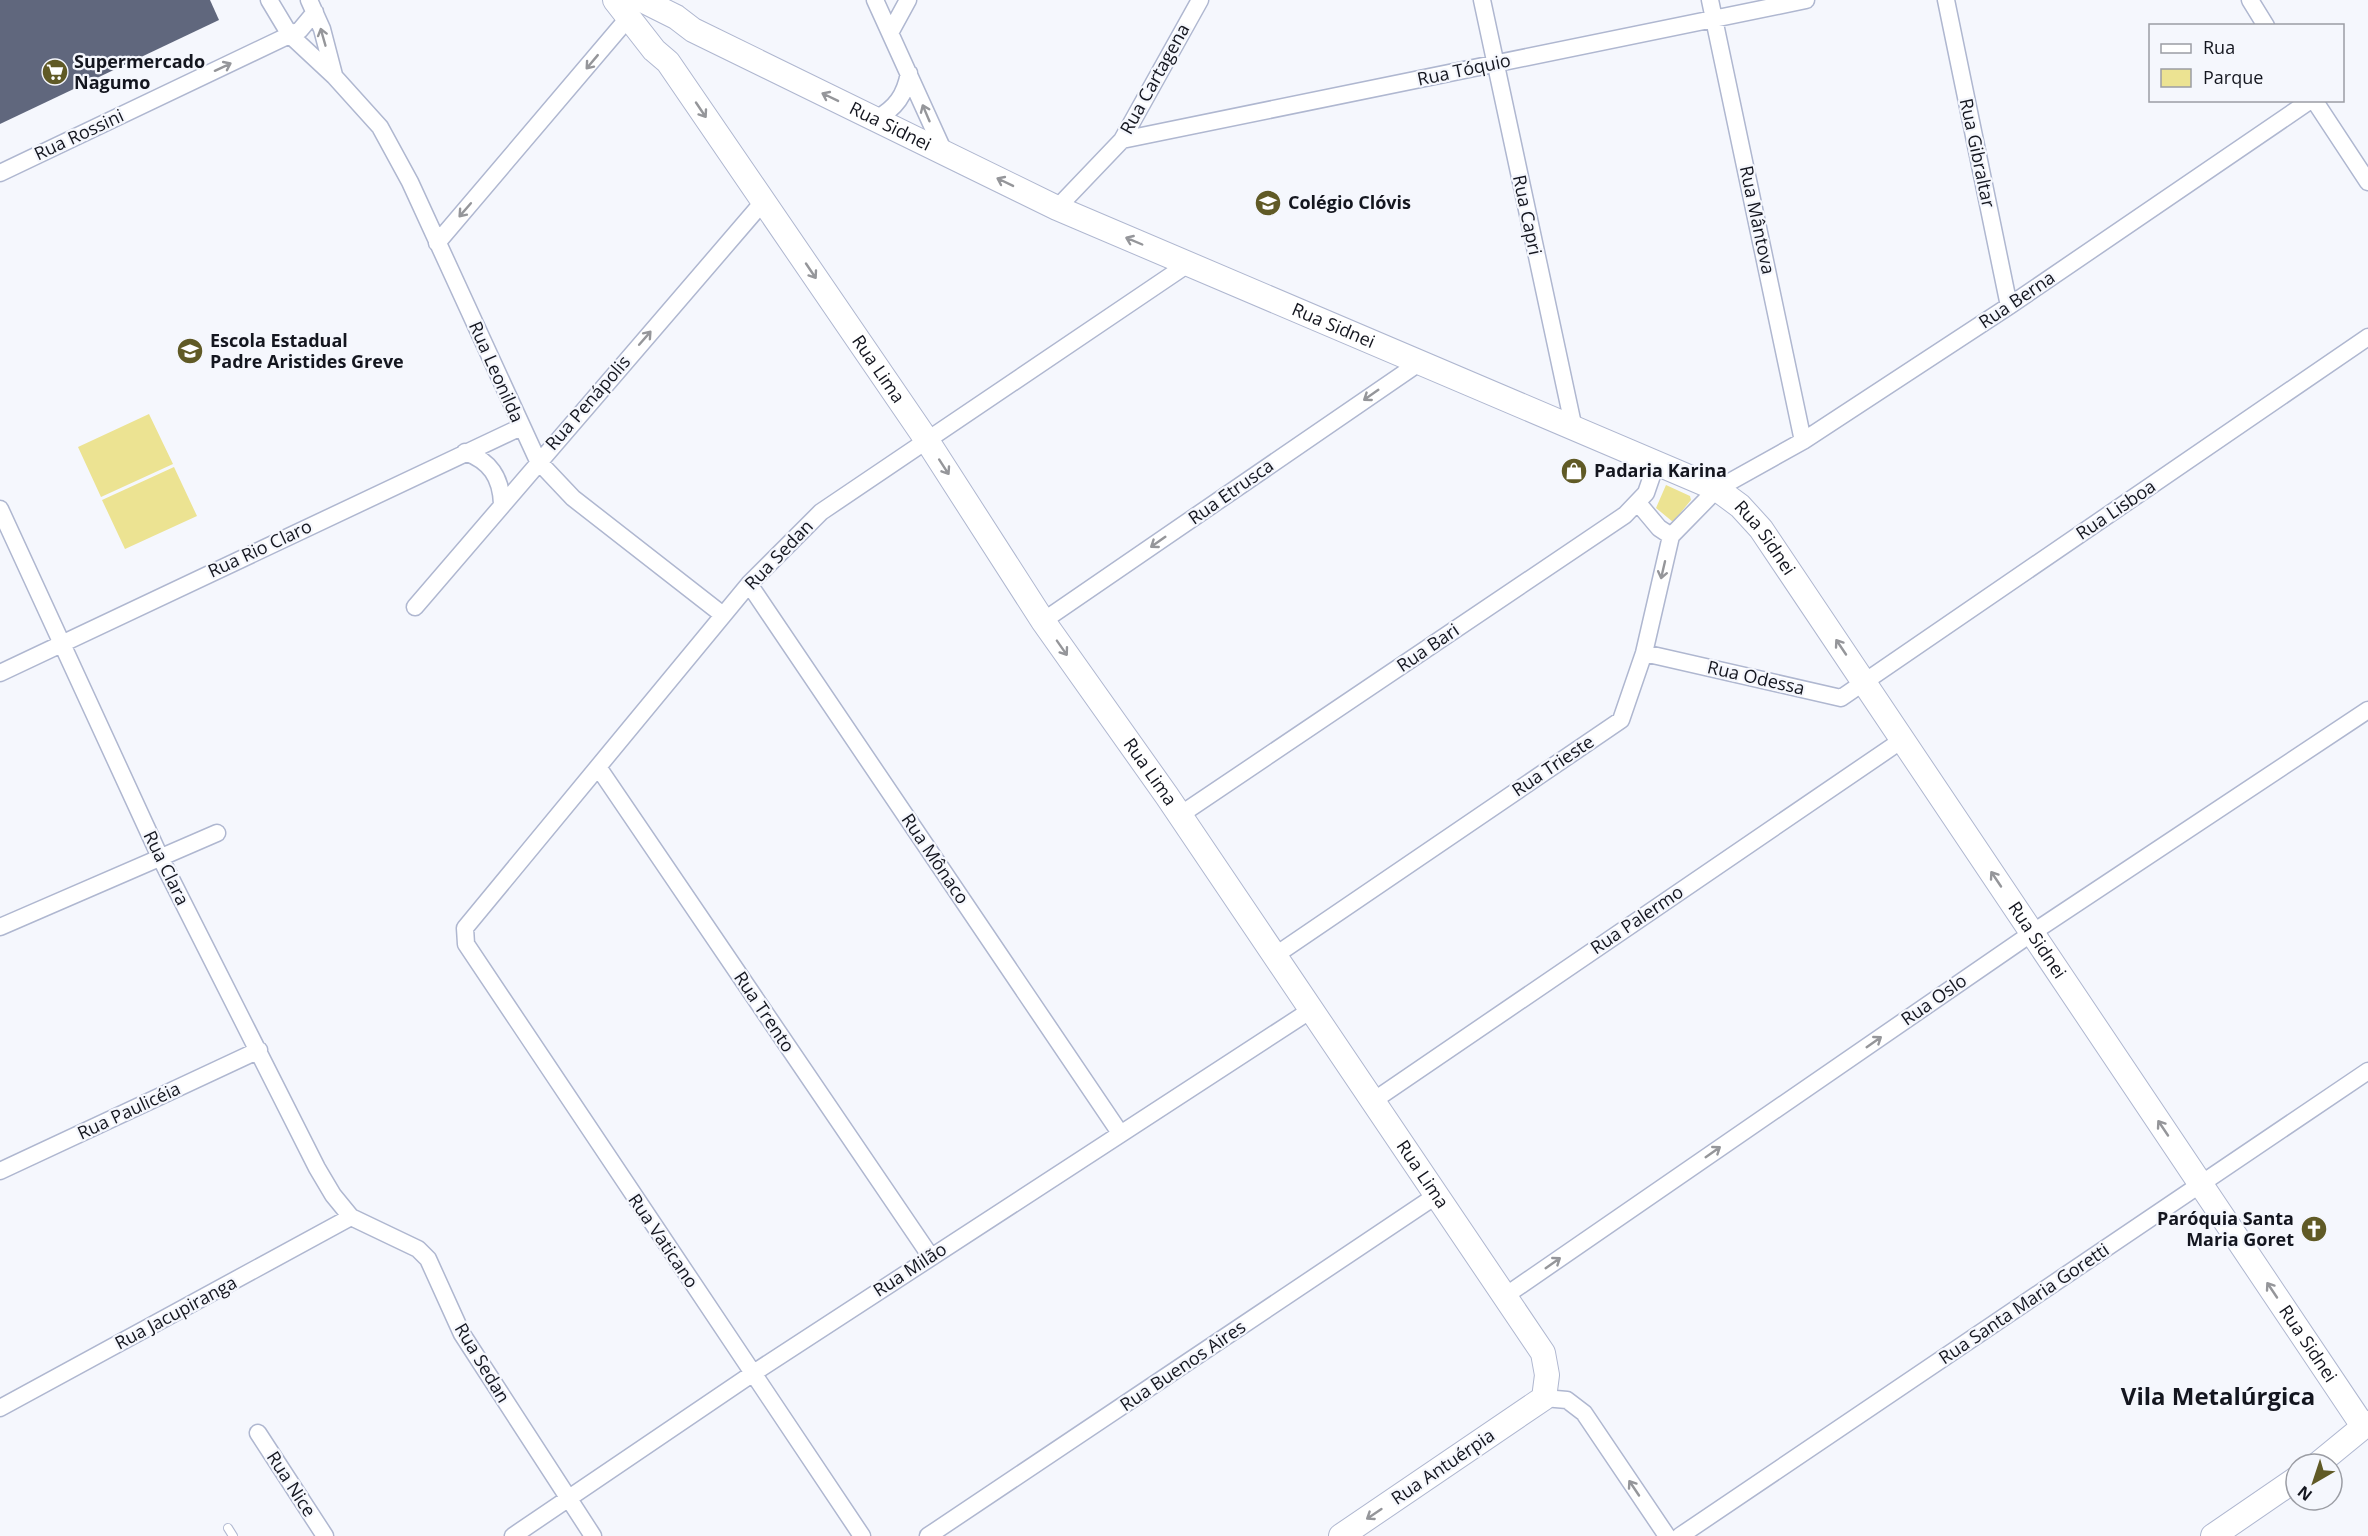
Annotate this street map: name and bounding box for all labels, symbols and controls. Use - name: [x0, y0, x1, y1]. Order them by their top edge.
- street label: Rua Cartagena: [1114, 19, 1194, 138]
- legend: [2149, 24, 2344, 102]
- one-way arrow: [317, 28, 329, 47]
- text: Rua: [2203, 35, 2235, 59]
- street label: Rua Tóquio: [1415, 47, 1513, 91]
- place label: Supermercado Nagumo: [74, 49, 205, 94]
- one-way arrow: [585, 54, 598, 70]
- supermarket icon: Supermercado Nagumo: [40, 57, 70, 87]
- one-way arrow: [214, 60, 232, 72]
- text: Parque: [2203, 65, 2263, 89]
- one-way arrow: [821, 90, 839, 102]
- street label: Rua Sidnei: [846, 95, 936, 156]
- street label: Rua Gibraltar: [1955, 96, 2001, 210]
- one-way arrow: [695, 101, 707, 118]
- street label: Rua Rossini: [30, 103, 127, 165]
- one-way arrow: [920, 104, 932, 122]
- street label: Rua Mântova: [1735, 163, 1781, 276]
- street label: Rua Capri: [1508, 173, 1548, 257]
- one-way arrow: [996, 176, 1014, 188]
- school or university icon: Colégio Clóvis: [1253, 188, 1283, 218]
- place label: Colégio Clóvis: [1288, 190, 1411, 214]
- one-way arrow: [458, 202, 472, 217]
- one-way arrow: [1126, 235, 1144, 246]
- one-way arrow: [805, 262, 817, 279]
- street label: Rua Berna: [1974, 265, 2059, 333]
- street label: Rua Sidnei: [1289, 296, 1379, 353]
- street label: Rua Leonilda: [464, 317, 530, 426]
- place label: Escola Estadual Padre Aristides Greve: [210, 328, 404, 373]
- street label: Rua Lima: [847, 330, 911, 407]
- one-way arrow: [638, 331, 652, 346]
- school or university icon: Escola Estadual Padre Aristides Greve: [175, 336, 205, 366]
- street label: Rua Penápolis: [539, 350, 635, 455]
- one-way arrow: [1363, 389, 1379, 401]
- street label: Rua Etrusca: [1183, 453, 1278, 529]
- shop icon: Padaria Karina: [1559, 456, 1589, 486]
- place label: Padaria Karina: [1594, 458, 1727, 482]
- one-way arrow: [938, 459, 950, 475]
- street label: Rua Lisboa: [2071, 474, 2160, 545]
- street label: Rua Sidnei: [1729, 495, 1802, 579]
- street label: Rua Rio Claro: [204, 514, 315, 583]
- street label: Rua Sedan: [739, 514, 818, 595]
- one-way arrow: [1151, 536, 1167, 548]
- one-way arrow: [1657, 560, 1668, 579]
- street label: Rua Bari: [1392, 618, 1463, 677]
- one-way arrow: [1056, 640, 1068, 656]
- one-way arrow: [1835, 640, 1847, 656]
- street label: Rua Odessa: [1705, 654, 1807, 700]
- street label: Rua Trieste: [1507, 729, 1598, 801]
- street label: Rua Lima: [1119, 733, 1183, 810]
- street label: Rua Mônaco: [897, 808, 975, 908]
- street label: Rua Clara: [139, 826, 195, 909]
- one-way arrow: [1990, 872, 2002, 888]
- street label: Rua Palermo: [1585, 879, 1688, 959]
- street label: Rua Sidnei: [2003, 897, 2072, 983]
- street label: Rua Trento: [729, 966, 801, 1056]
- street label: Rua Oslo: [1896, 968, 1971, 1030]
- one-way arrow: [1865, 1036, 1882, 1048]
- street label: Rua Paulicéia: [73, 1076, 184, 1144]
- one-way arrow: [2157, 1120, 2170, 1137]
- street label: Rua Lima: [1392, 1135, 1455, 1213]
- one-way arrow: [1705, 1146, 1721, 1158]
- street label: Rua Vaticano: [623, 1189, 704, 1292]
- place label: Paróquia Santa Maria Goret: [2157, 1206, 2294, 1251]
- church icon: Paróquia Santa Maria Goret: [2299, 1214, 2329, 1244]
- street label: Rua Milão: [868, 1237, 951, 1302]
- street label: Rua Santa Maria Goretti: [1934, 1237, 2113, 1369]
- one-way arrow: [1544, 1257, 1560, 1269]
- street label: Rua Jacupiranga: [110, 1270, 241, 1354]
- one-way arrow: [2266, 1282, 2278, 1299]
- street label: Rua Sidnei: [2274, 1300, 2343, 1386]
- street label: Rua Buenos Aires: [1115, 1314, 1250, 1416]
- street label: Rua Sedan: [450, 1318, 516, 1407]
- district label: Vila Metalúrgica: [2121, 1379, 2315, 1412]
- street label: Rua Antuérpia: [1386, 1423, 1499, 1510]
- street label: Rua Nice: [262, 1446, 322, 1521]
- north arrow: [2284, 1452, 2344, 1512]
- one-way arrow: [1628, 1479, 1641, 1496]
- text: N: [2293, 1481, 2317, 1506]
- one-way arrow: [1366, 1508, 1383, 1520]

